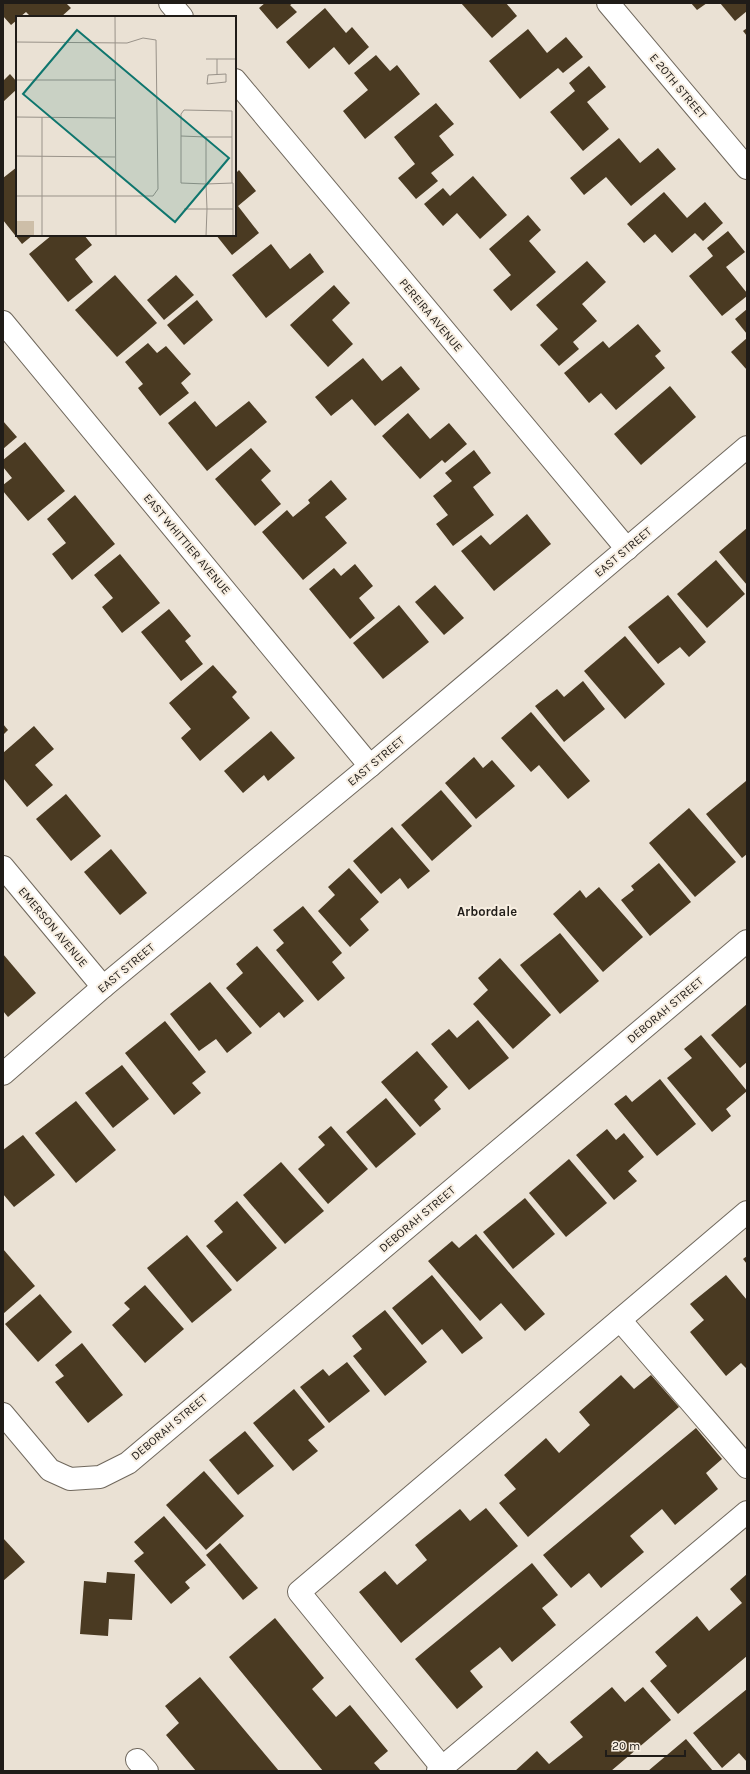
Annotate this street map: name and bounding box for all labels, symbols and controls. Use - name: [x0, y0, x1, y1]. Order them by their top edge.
- inset map: [16, 16, 236, 236]
- street label: E 20TH STREET: [647, 51, 709, 121]
- street label: PEREIRA AVENUE: [396, 276, 466, 354]
- street label: EAST WHITTIER AVENUE: [141, 491, 233, 597]
- street label: EAST STREET: [592, 524, 654, 580]
- street label: EAST STREET: [345, 733, 407, 789]
- street label: EMERSON AVENUE: [16, 884, 90, 970]
- district label: Arbordale: [457, 904, 517, 919]
- street label: EAST STREET: [95, 940, 157, 996]
- street label: DEBORAH STREET: [624, 974, 706, 1046]
- street label: DEBORAH STREET: [376, 1183, 458, 1255]
- street label: DEBORAH STREET: [128, 1391, 210, 1463]
- scale bar: [606, 1732, 685, 1758]
- text: 20 m: [612, 1739, 640, 1753]

